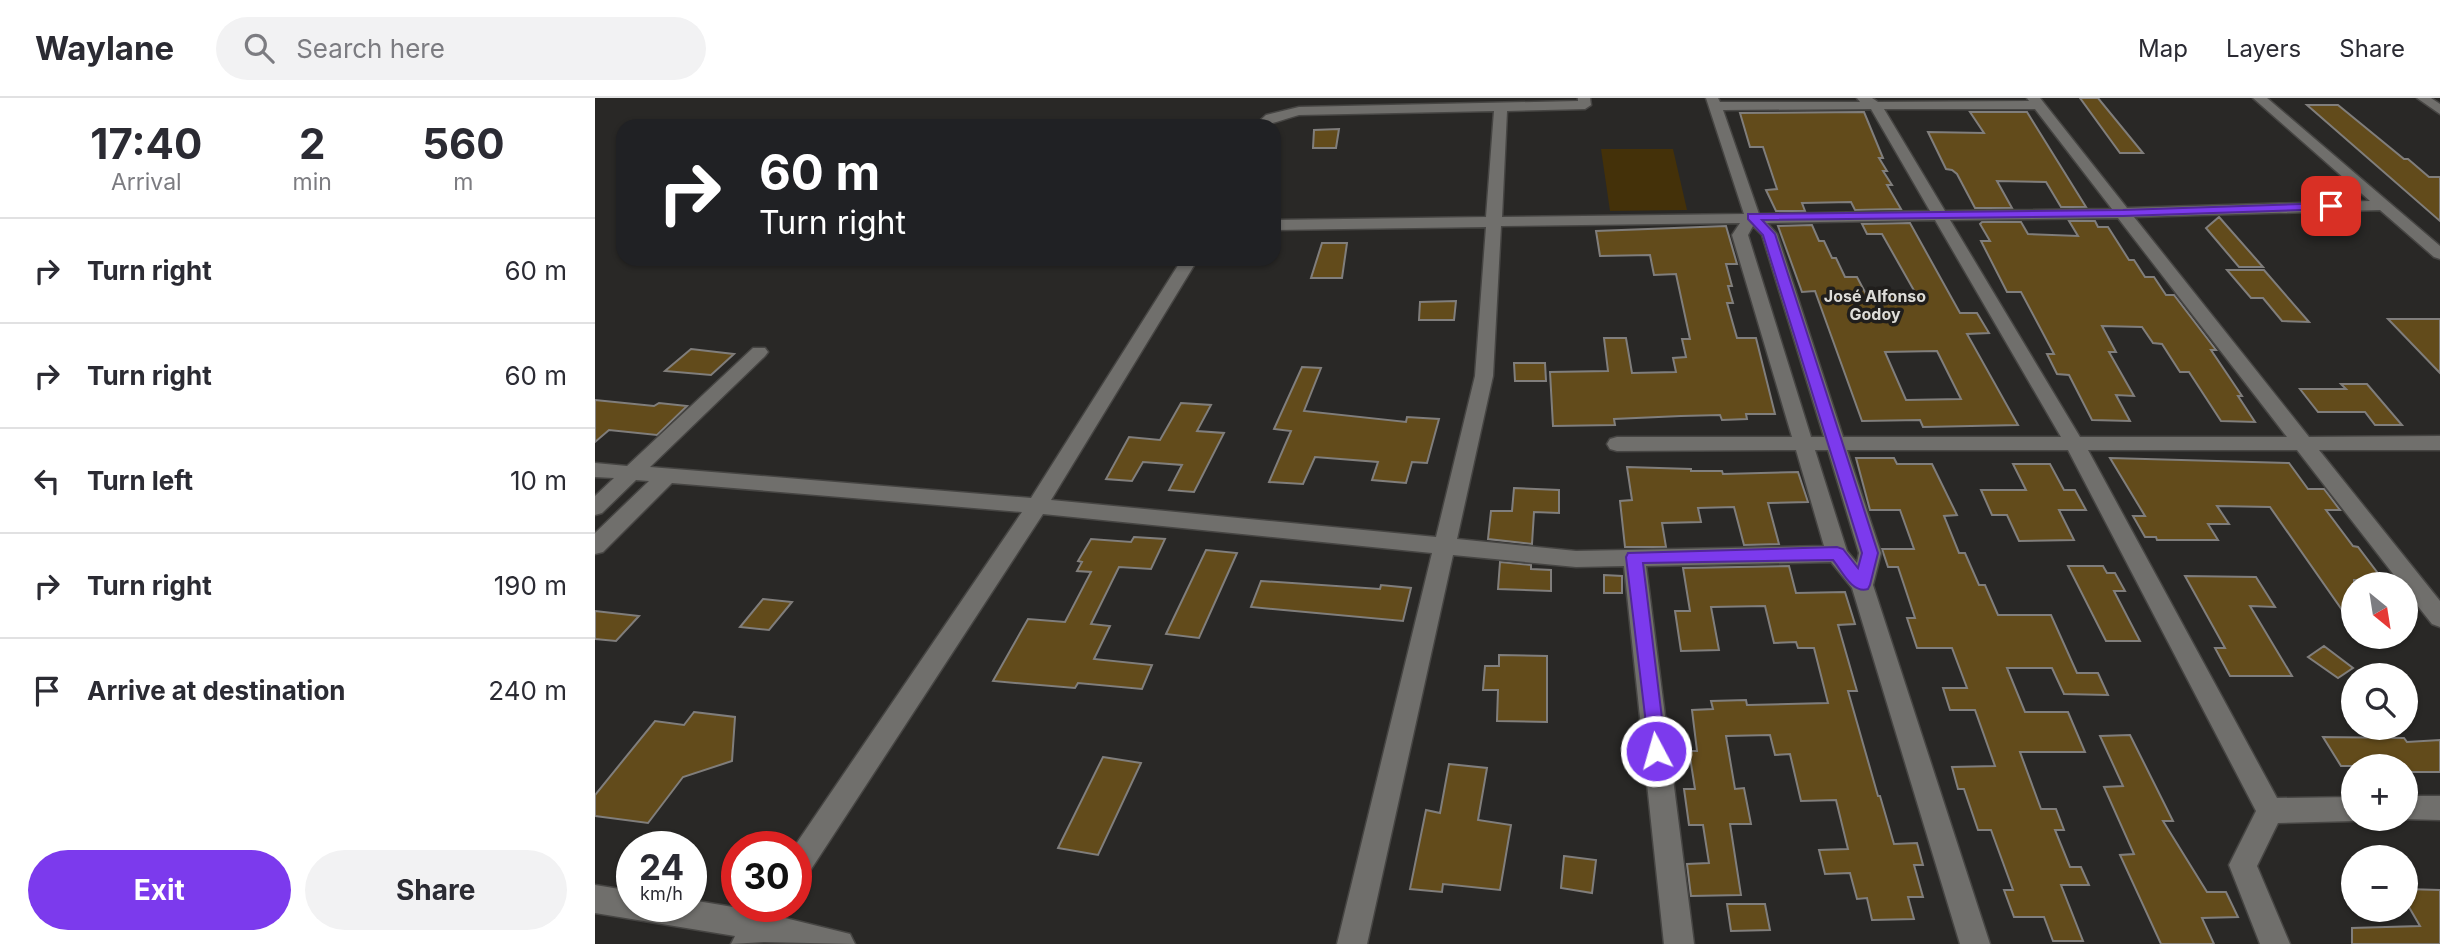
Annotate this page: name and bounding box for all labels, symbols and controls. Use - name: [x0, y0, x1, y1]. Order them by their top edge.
- search box: [216, 17, 706, 80]
- text: Waylane: [35, 28, 174, 68]
- icon: search: [240, 29, 278, 67]
- text: Search here: [296, 33, 445, 64]
- text: Map: [2138, 34, 2188, 63]
- text: Layers: [2226, 34, 2301, 63]
- text: Share: [2339, 34, 2405, 63]
- text: 17:40: [90, 118, 202, 169]
- text: 2: [299, 118, 325, 169]
- text: 560: [422, 118, 505, 169]
- text: 60 m: [759, 143, 880, 202]
- icon: right: [644, 147, 735, 238]
- text: Arrival: [111, 168, 182, 196]
- text: min: [293, 168, 332, 196]
- text: m: [453, 168, 473, 196]
- pin: [2301, 176, 2361, 236]
- icon: arrive: [2312, 187, 2350, 225]
- text: Turn right: [759, 203, 906, 242]
- icon: right: [28, 252, 66, 290]
- text: Turn right: [87, 255, 212, 286]
- text: 60 m: [504, 255, 567, 286]
- district label: José Alfonso Godoy: [1824, 286, 1926, 324]
- icon: right: [28, 357, 66, 395]
- text: Turn right: [87, 360, 212, 391]
- text: 60 m: [504, 360, 567, 391]
- icon: left: [28, 462, 66, 500]
- text: Turn left: [87, 465, 193, 496]
- text: 10 m: [510, 465, 567, 496]
- icon: right: [28, 567, 66, 605]
- text: Turn right: [87, 570, 212, 601]
- text: 190 m: [494, 570, 567, 601]
- north arrow: [2341, 572, 2419, 649]
- map controls: [2341, 572, 2418, 922]
- button: search: [2341, 663, 2418, 740]
- icon: arrive: [28, 672, 66, 710]
- text: Arrive at destination: [87, 675, 346, 706]
- text: 240 m: [488, 675, 567, 706]
- position arrow: [1619, 714, 1693, 788]
- button: +: [2341, 754, 2418, 831]
- speed limit sign: 30: [721, 831, 812, 922]
- button: −: [2341, 845, 2418, 922]
- text: 24: [639, 846, 684, 888]
- button: Exit: [28, 850, 291, 930]
- button: Share: [305, 850, 567, 930]
- text: km/h: [640, 883, 683, 904]

